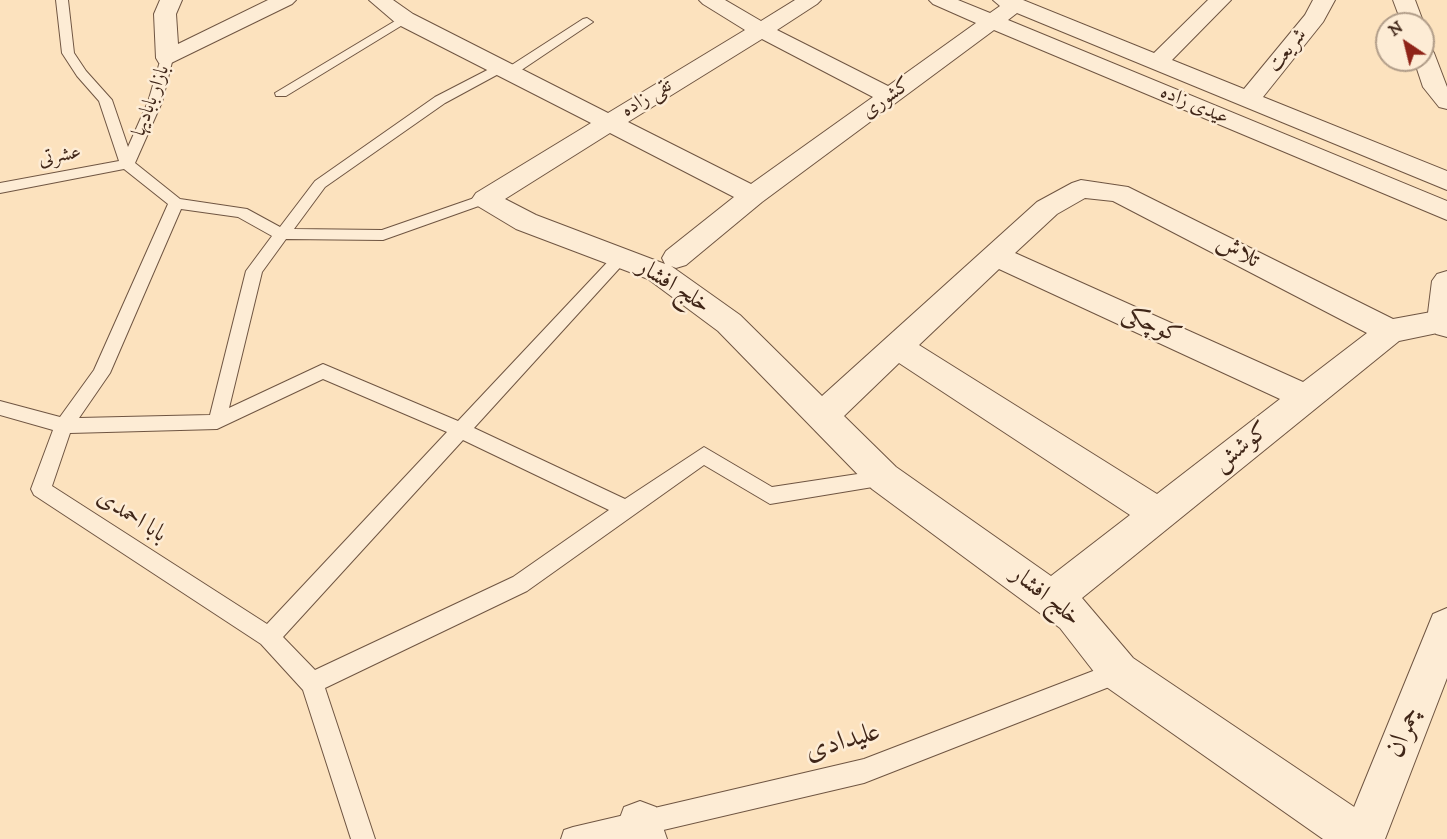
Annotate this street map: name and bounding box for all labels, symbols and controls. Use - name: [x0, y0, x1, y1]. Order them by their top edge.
- north arrow: [1375, 12, 1435, 72]
- text: N: [1385, 17, 1407, 41]
- street label: شریعت: [1263, 24, 1313, 78]
- street label: بازار بابادیها: [128, 62, 176, 140]
- street label: کشوری: [858, 73, 916, 125]
- street label: تقی زاده: [617, 75, 677, 123]
- street label: عیدی زاده: [1156, 81, 1232, 131]
- street label: عشرتی: [37, 141, 83, 173]
- street label: تلاش: [1210, 230, 1264, 276]
- street label: خلج افشار: [631, 253, 715, 321]
- street label: کوچکی: [1117, 300, 1185, 352]
- street label: کوشش: [1208, 417, 1276, 479]
- street label: بابا احمدی: [91, 484, 171, 550]
- street label: خلج افشار: [1004, 561, 1086, 633]
- street label: چمران: [1380, 703, 1430, 763]
- street label: علیدادی: [802, 716, 884, 770]

